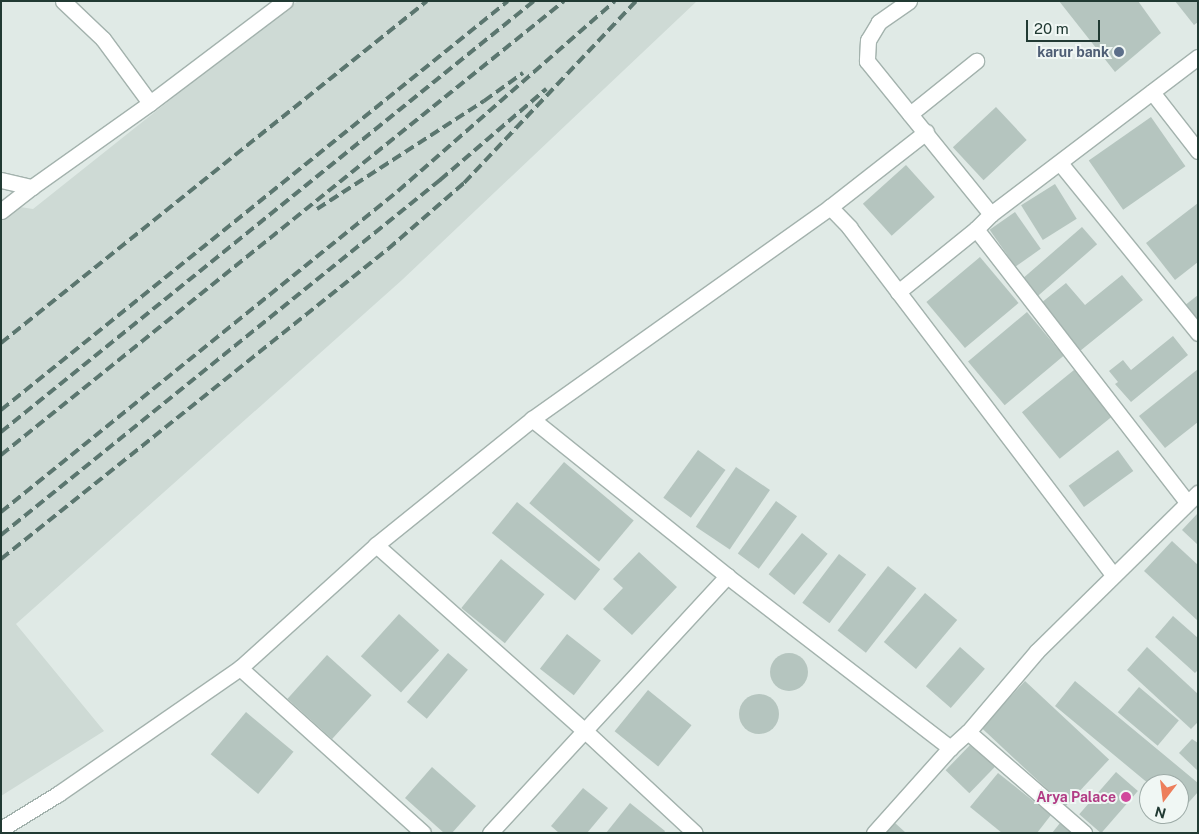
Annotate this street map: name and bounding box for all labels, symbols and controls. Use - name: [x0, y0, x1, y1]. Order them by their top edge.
- scale bar: [1029, 10, 1103, 42]
- text: 20 m: [1034, 20, 1069, 37]
- place label: karur bank: [1037, 44, 1109, 60]
- marker: karur bank: [1113, 46, 1125, 58]
- north arrow: [1139, 774, 1189, 824]
- place label: Arya Palace: [1036, 789, 1116, 805]
- marker: Arya Palace: [1120, 791, 1132, 803]
- text: N: [1153, 803, 1168, 822]

